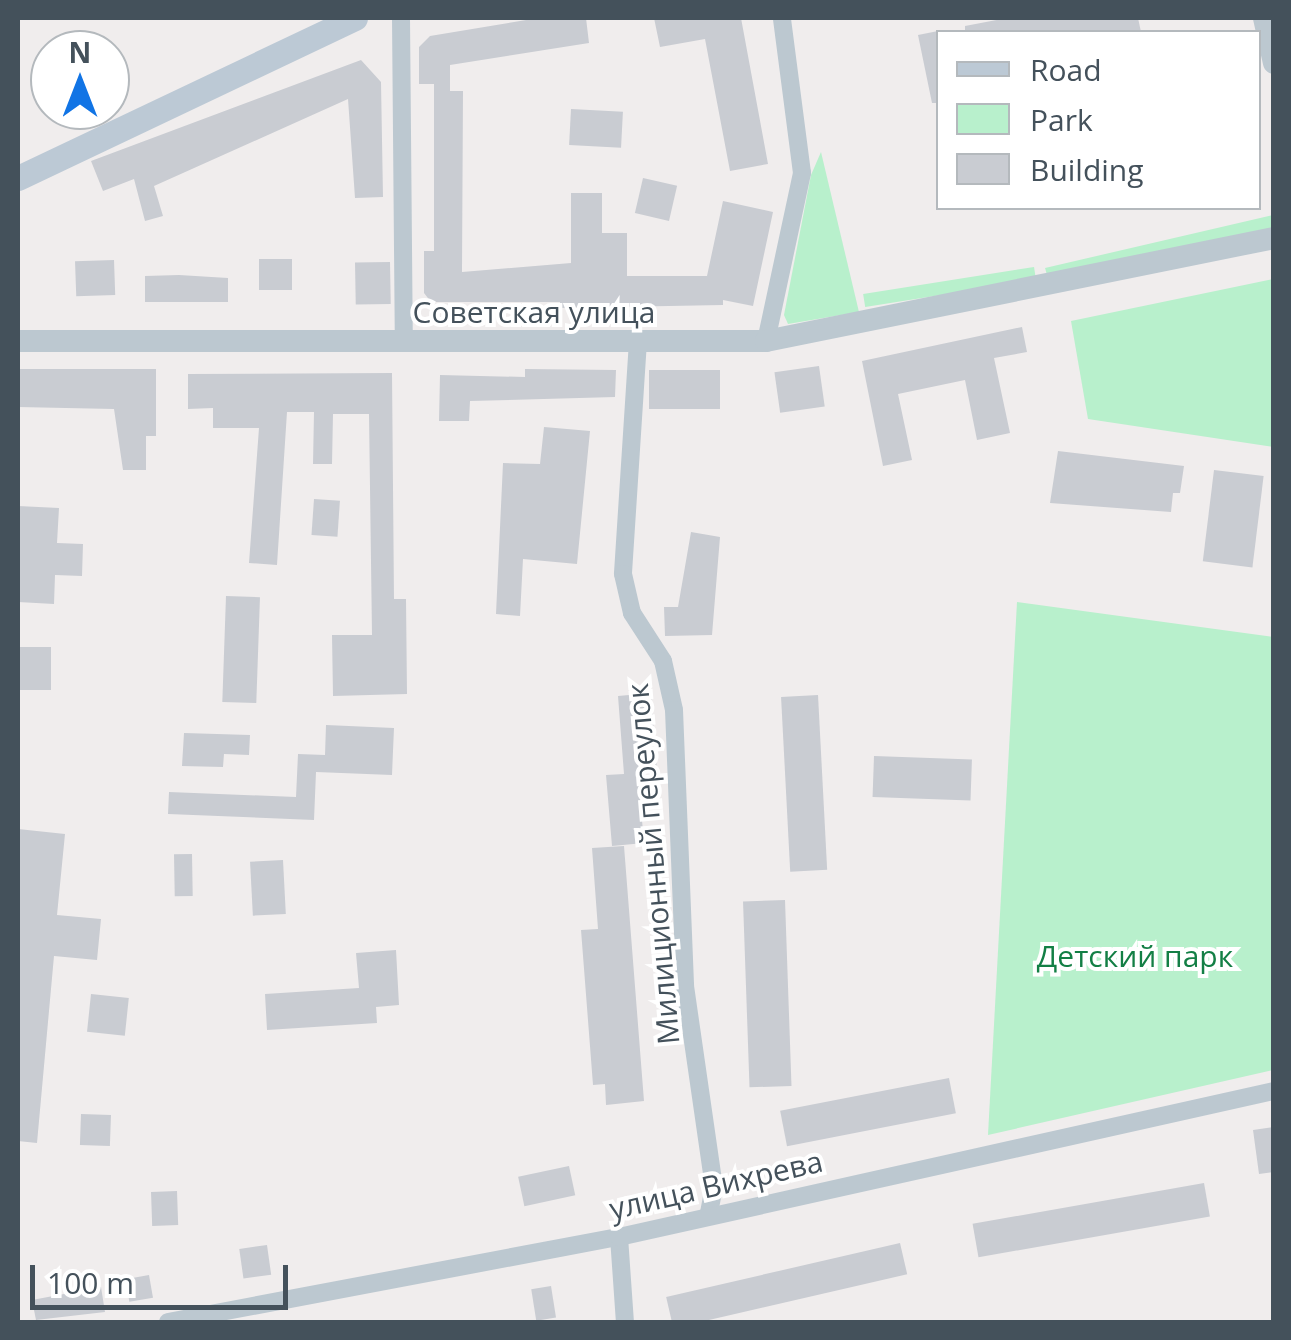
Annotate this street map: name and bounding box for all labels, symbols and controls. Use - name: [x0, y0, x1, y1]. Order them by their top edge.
- north arrow: [30, 30, 130, 130]
- legend: [936, 30, 1261, 210]
- text: N: [69, 33, 91, 71]
- text: Road: [1030, 49, 1102, 90]
- text: Park: [1030, 99, 1093, 140]
- text: Building: [1030, 149, 1144, 190]
- street label: Советская улица: [413, 294, 655, 330]
- street label: Милиционный переулок: [619, 682, 687, 1046]
- park label: Детский парк: [1037, 938, 1233, 974]
- street label: улица Вихрева: [606, 1143, 826, 1227]
- scale bar: [35, 1245, 292, 1307]
- text: 100 m: [47, 1262, 134, 1303]

